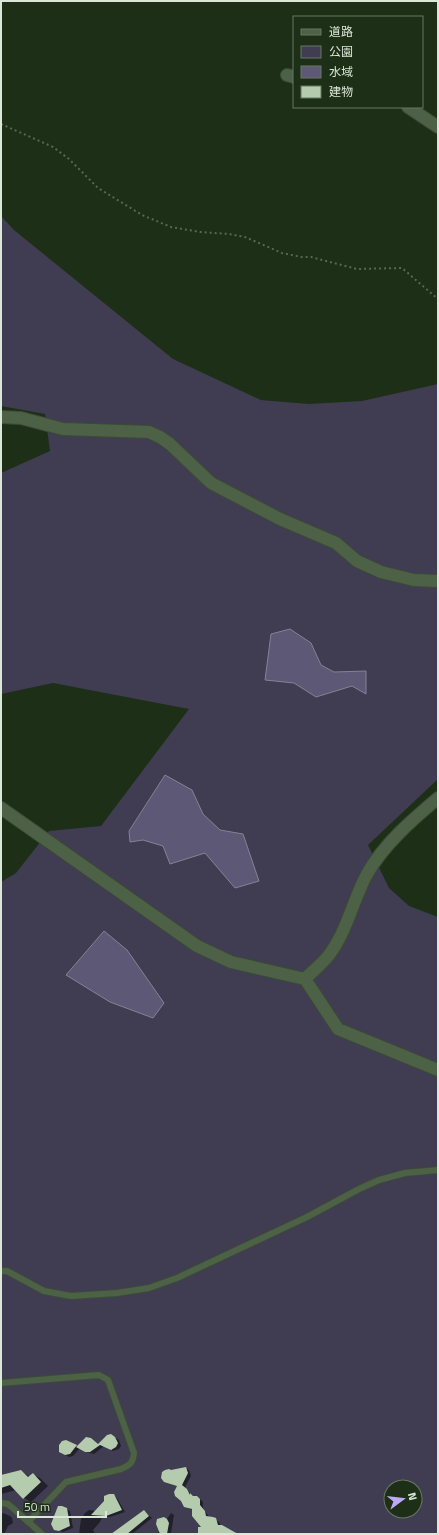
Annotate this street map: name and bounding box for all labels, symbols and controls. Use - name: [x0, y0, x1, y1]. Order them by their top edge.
- legend: [293, 16, 423, 108]
- text: 道路: [329, 22, 353, 41]
- text: 公園: [329, 42, 353, 61]
- text: 水域: [329, 62, 353, 81]
- text: 建物: [329, 82, 353, 101]
- north arrow: [383, 1479, 423, 1519]
- text: N: [404, 1491, 421, 1502]
- scale bar: [18, 1493, 106, 1519]
- text: 50 m: [24, 1497, 50, 1516]

